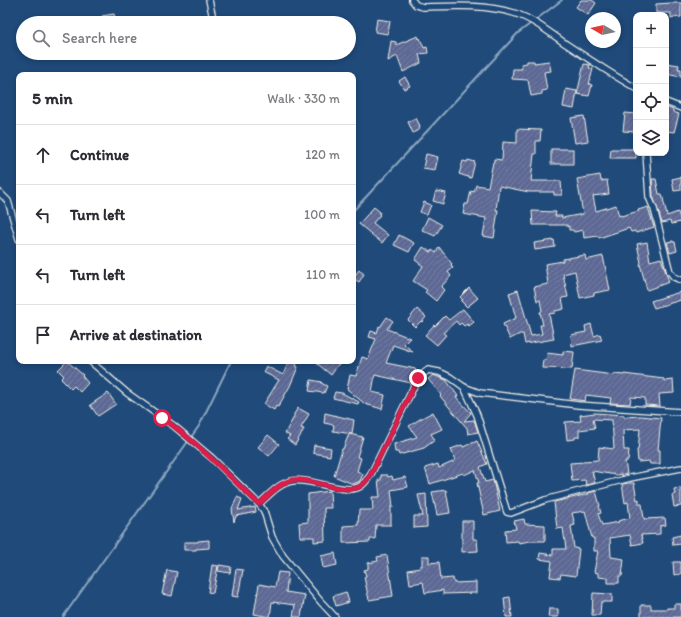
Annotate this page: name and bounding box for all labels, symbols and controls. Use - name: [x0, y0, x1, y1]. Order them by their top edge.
- north arrow: [585, 12, 621, 48]
- map controls: [633, 12, 669, 156]
- button: +: [633, 12, 669, 48]
- search box: [16, 16, 356, 60]
- icon: search: [30, 27, 52, 49]
- text: Search here: [62, 29, 137, 47]
- button: −: [633, 48, 669, 84]
- button: locate: [633, 84, 669, 120]
- text: 5 min: [32, 88, 72, 108]
- text: Walk · 330 m: [267, 91, 340, 106]
- button: layers: [633, 120, 669, 156]
- icon: ahead: [32, 144, 54, 166]
- text: Continue: [70, 146, 129, 164]
- text: 120 m: [305, 147, 340, 162]
- icon: left: [32, 204, 54, 226]
- text: Turn left: [70, 206, 125, 224]
- text: 100 m: [304, 207, 340, 222]
- icon: left: [32, 264, 54, 286]
- text: Turn left: [70, 266, 125, 284]
- text: 110 m: [306, 267, 340, 282]
- icon: arrive: [32, 324, 54, 346]
- text: Arrive at destination: [70, 326, 202, 344]
- route end: [409, 369, 427, 387]
- route start: [153, 409, 171, 427]

